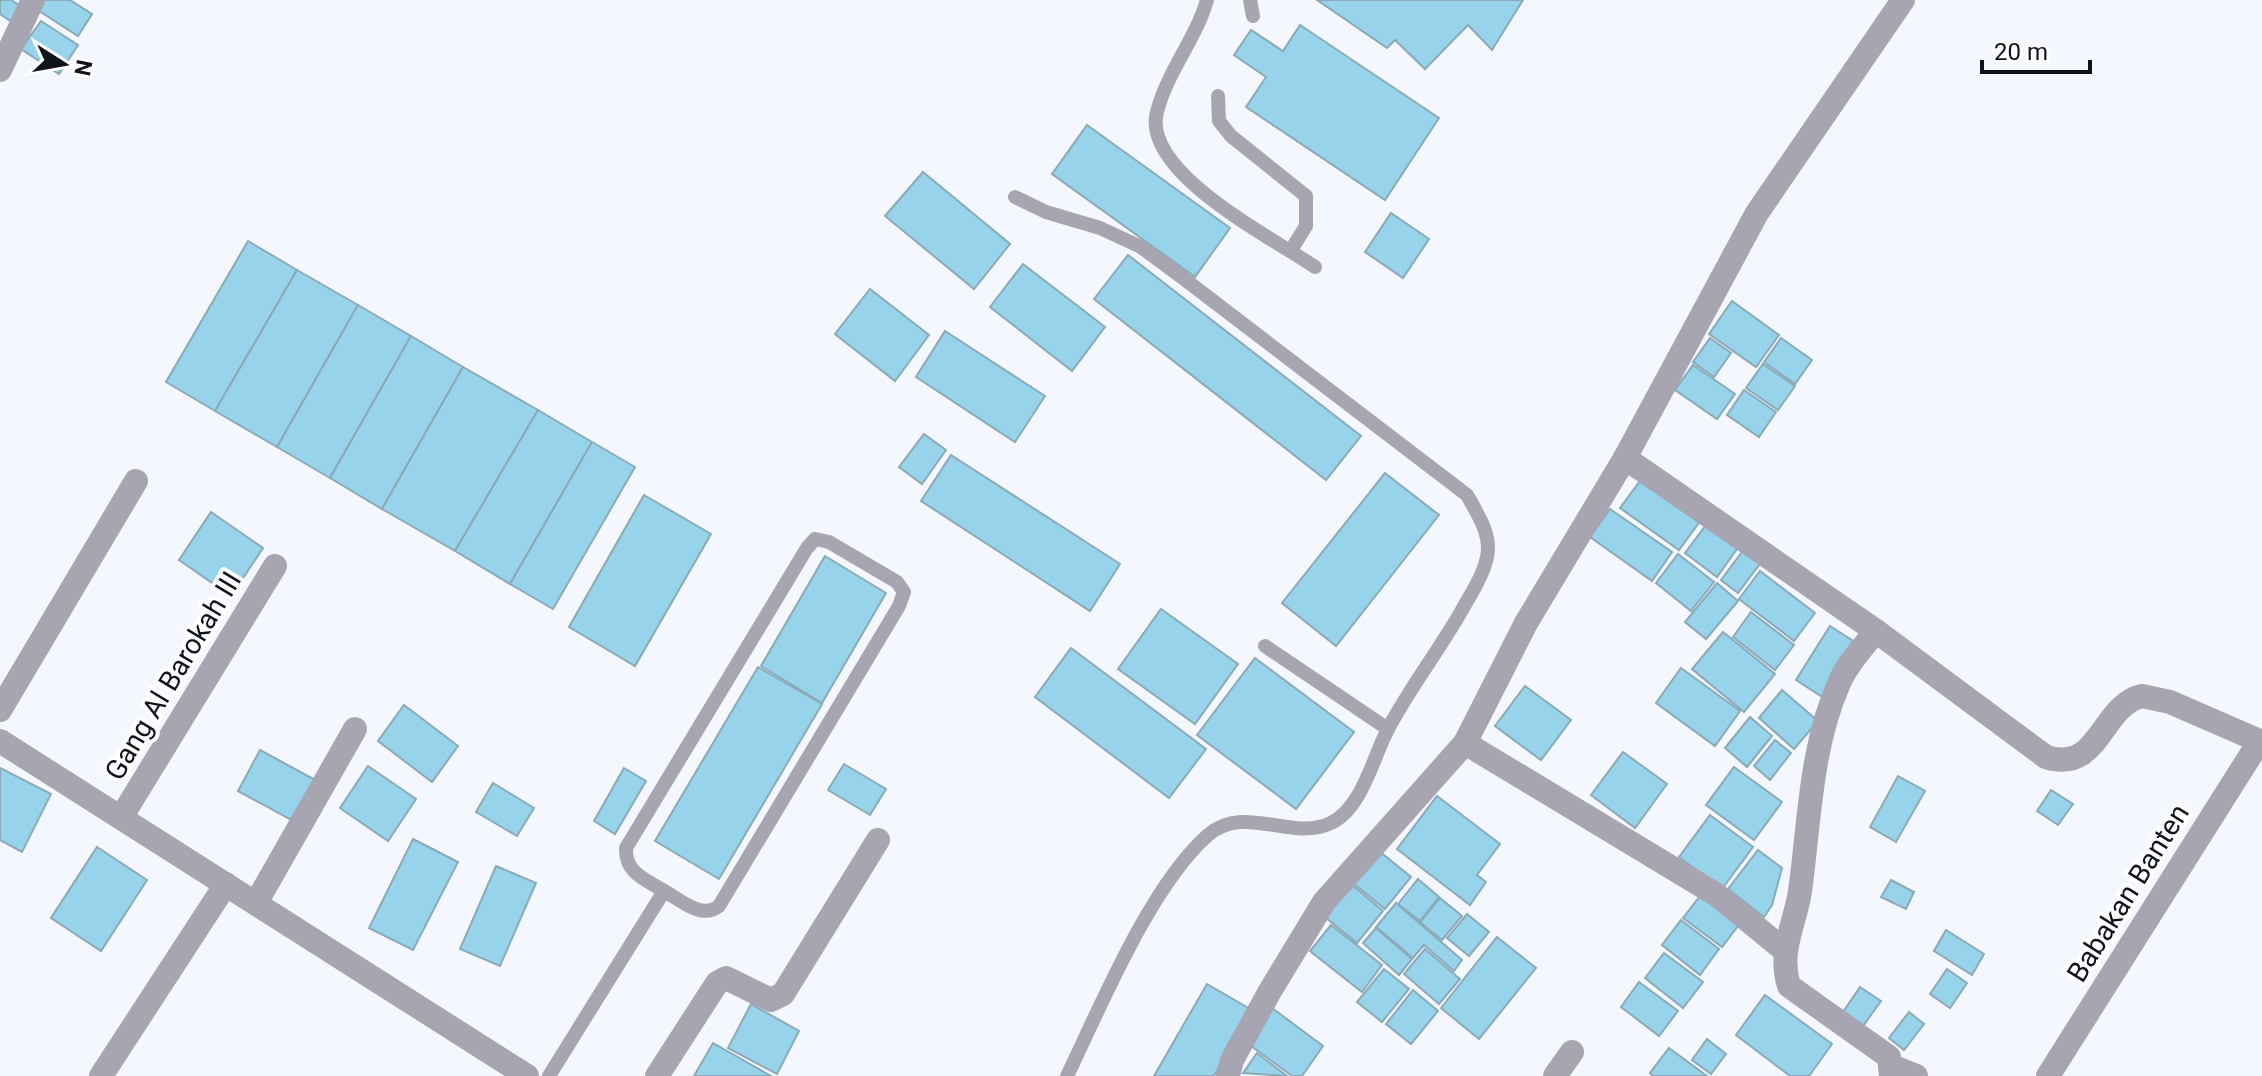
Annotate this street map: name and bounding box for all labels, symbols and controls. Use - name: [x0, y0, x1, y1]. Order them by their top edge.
- north arrow: [24, 24, 104, 104]
- scale bar: [1982, 24, 2090, 74]
- text: 20 m: [1994, 38, 2048, 66]
- text: N: [69, 58, 97, 78]
- street label: Gang Al Barokah III: [98, 566, 248, 786]
- street label: Babakan Banten: [2060, 798, 2196, 988]

